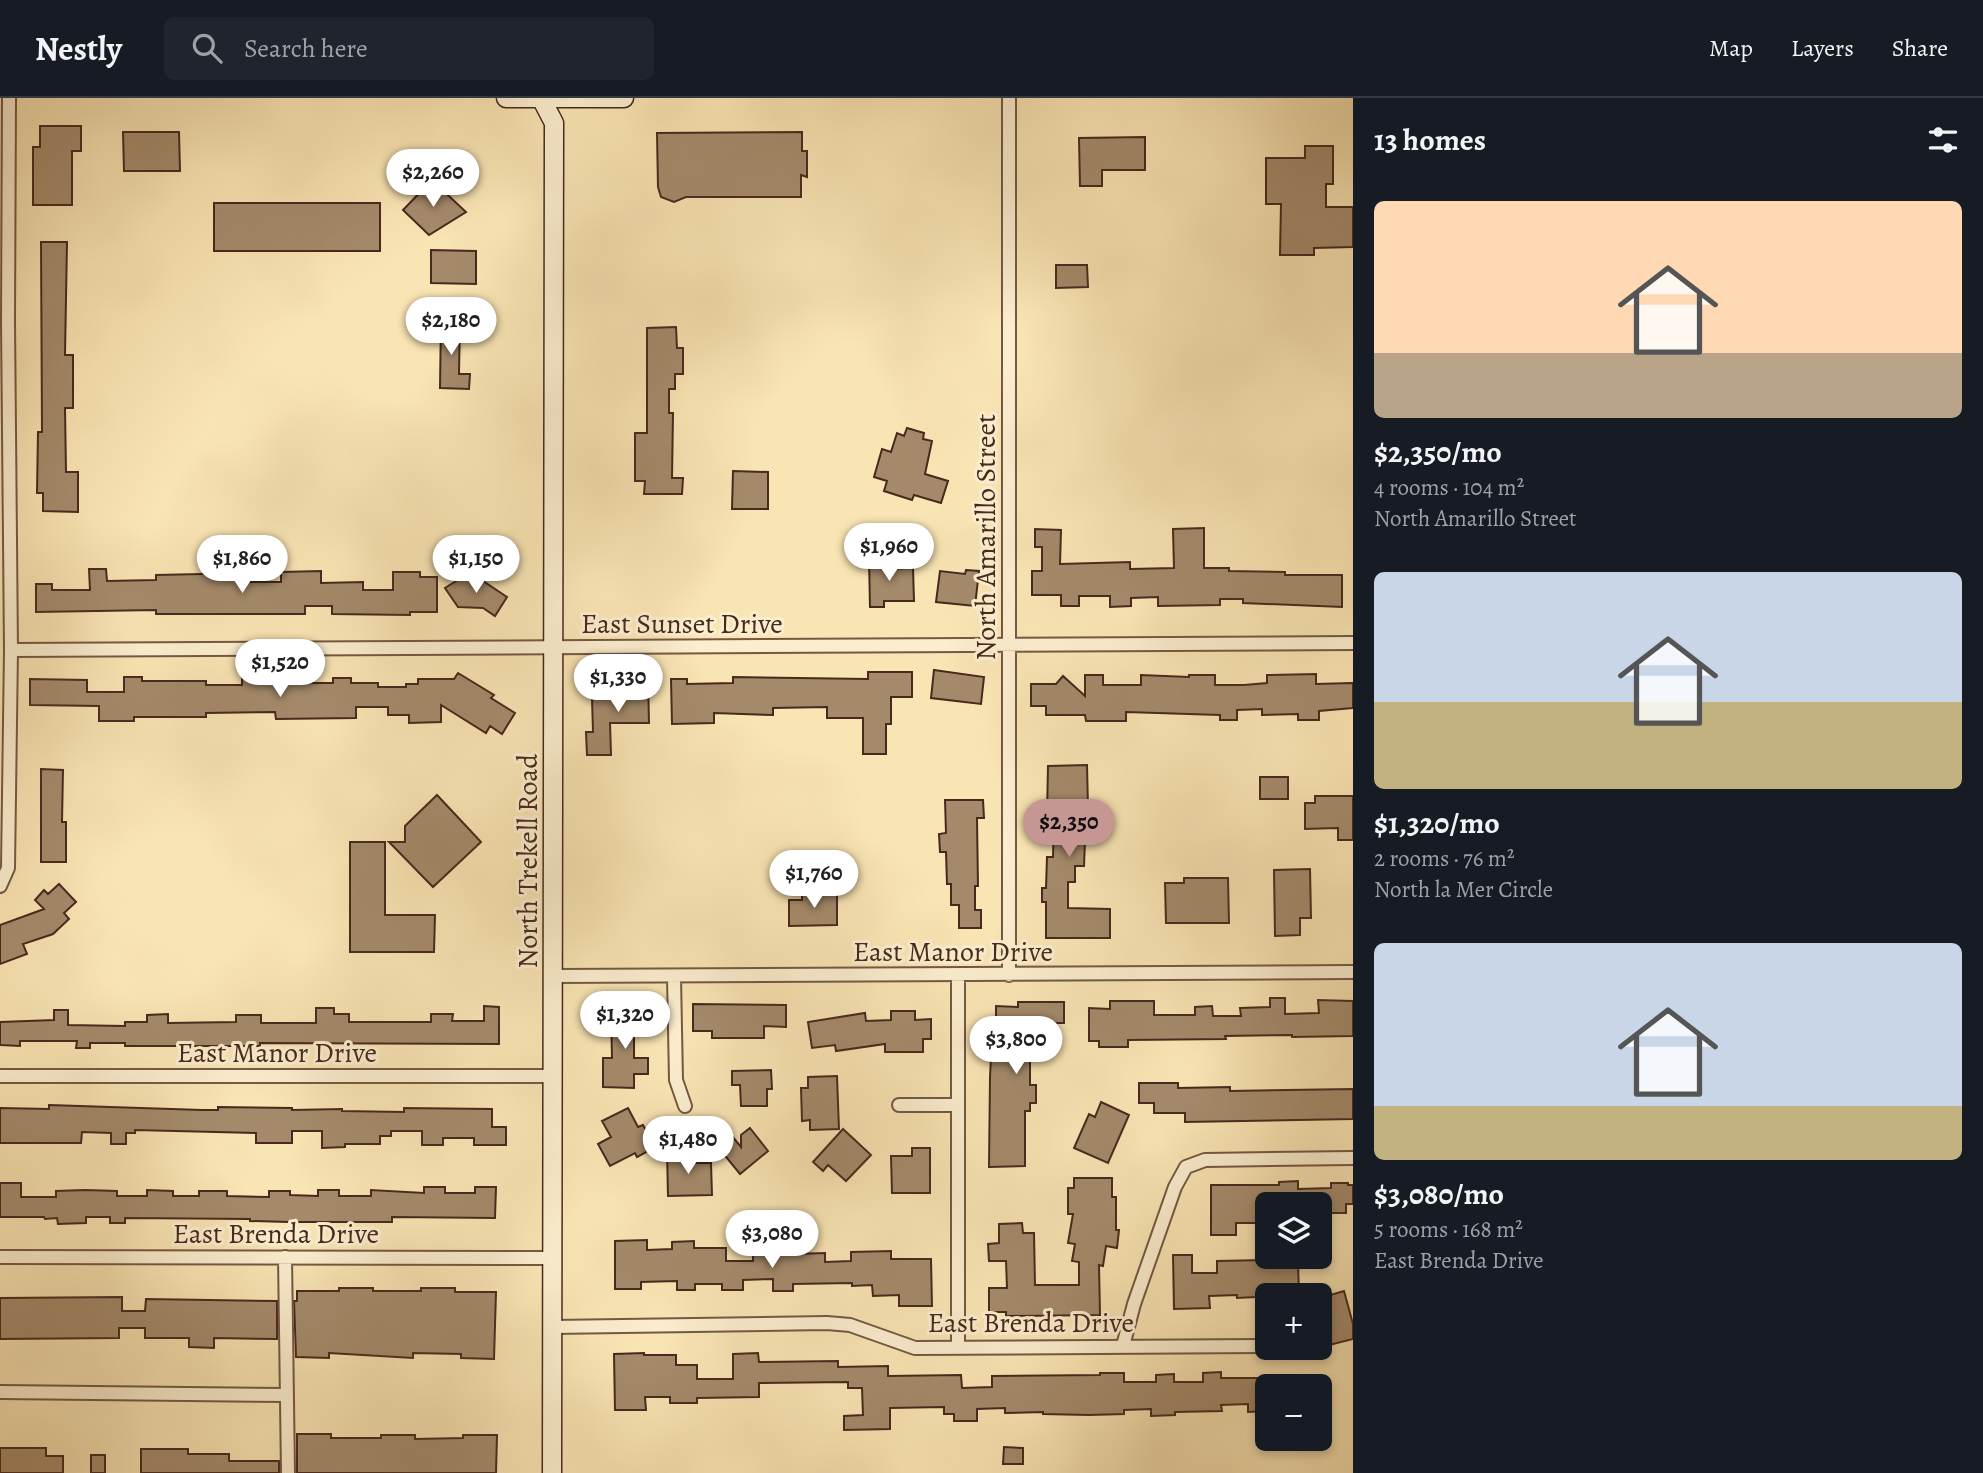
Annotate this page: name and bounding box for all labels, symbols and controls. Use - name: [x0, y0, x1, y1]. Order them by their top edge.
- search box: [164, 17, 654, 80]
- text: Nestly: [35, 26, 122, 71]
- icon: search: [188, 29, 226, 67]
- text: Search here: [244, 31, 368, 66]
- text: Map: [1709, 32, 1753, 64]
- text: Layers: [1791, 32, 1854, 64]
- text: Share: [1892, 32, 1948, 64]
- text: 13 homes: [1374, 120, 1486, 160]
- icon: filters: [1924, 121, 1962, 159]
- pin: $2,260: [376, 150, 490, 209]
- text: $2,260: [402, 156, 464, 187]
- icon: home: [1605, 247, 1731, 373]
- pin: $2,180: [394, 298, 508, 357]
- text: $2,180: [422, 304, 480, 335]
- street label: North Amarillo Street: [967, 414, 1005, 660]
- text: $2,350/mo: [1374, 432, 1502, 472]
- text: 4 rooms · 104 m²: [1374, 472, 1524, 503]
- text: North Amarillo Street: [1374, 503, 1577, 534]
- pin: $1,960: [832, 524, 946, 583]
- text: $1,960: [860, 530, 918, 561]
- pin: $1,860: [185, 536, 299, 595]
- pin: $1,150: [419, 536, 533, 595]
- text: $1,860: [213, 542, 271, 573]
- text: $1,150: [449, 542, 503, 573]
- street label: East Sunset Drive: [581, 605, 783, 643]
- icon: home: [1605, 618, 1731, 744]
- pin: $1,520: [223, 640, 337, 699]
- text: $1,520: [251, 646, 309, 677]
- pin: $1,330: [561, 654, 675, 714]
- text: $1,330: [590, 661, 646, 692]
- street label: North Trekell Road: [509, 753, 547, 968]
- pin: $2,350: [1012, 800, 1126, 859]
- text: $1,320/mo: [1374, 803, 1500, 843]
- text: $2,350: [1039, 806, 1099, 837]
- text: 2 rooms · 76 m²: [1374, 843, 1515, 874]
- pin: $1,760: [757, 850, 871, 910]
- text: $1,760: [785, 857, 843, 888]
- text: North la Mer Circle: [1374, 874, 1553, 905]
- street label: East Manor Drive: [853, 933, 1053, 971]
- icon: home: [1605, 989, 1731, 1115]
- pin: $1,320: [568, 992, 682, 1051]
- text: $1,320: [596, 998, 654, 1029]
- pin: $3,800: [959, 1016, 1073, 1076]
- text: $3,800: [986, 1023, 1046, 1054]
- street label: East Manor Drive: [177, 1034, 377, 1072]
- pin: $1,480: [631, 1116, 745, 1176]
- text: $1,480: [659, 1123, 717, 1154]
- text: $3,080/mo: [1374, 1174, 1504, 1214]
- map controls: [1255, 1192, 1332, 1451]
- button: layers: [1255, 1192, 1332, 1269]
- pin: $3,080: [715, 1210, 829, 1270]
- text: 5 rooms · 168 m²: [1374, 1214, 1523, 1245]
- street label: East Brenda Drive: [173, 1215, 379, 1253]
- text: $3,080: [742, 1217, 802, 1248]
- text: East Brenda Drive: [1374, 1245, 1544, 1276]
- button: +: [1255, 1283, 1332, 1360]
- street label: East Brenda Drive: [928, 1304, 1134, 1342]
- button: −: [1255, 1374, 1332, 1451]

